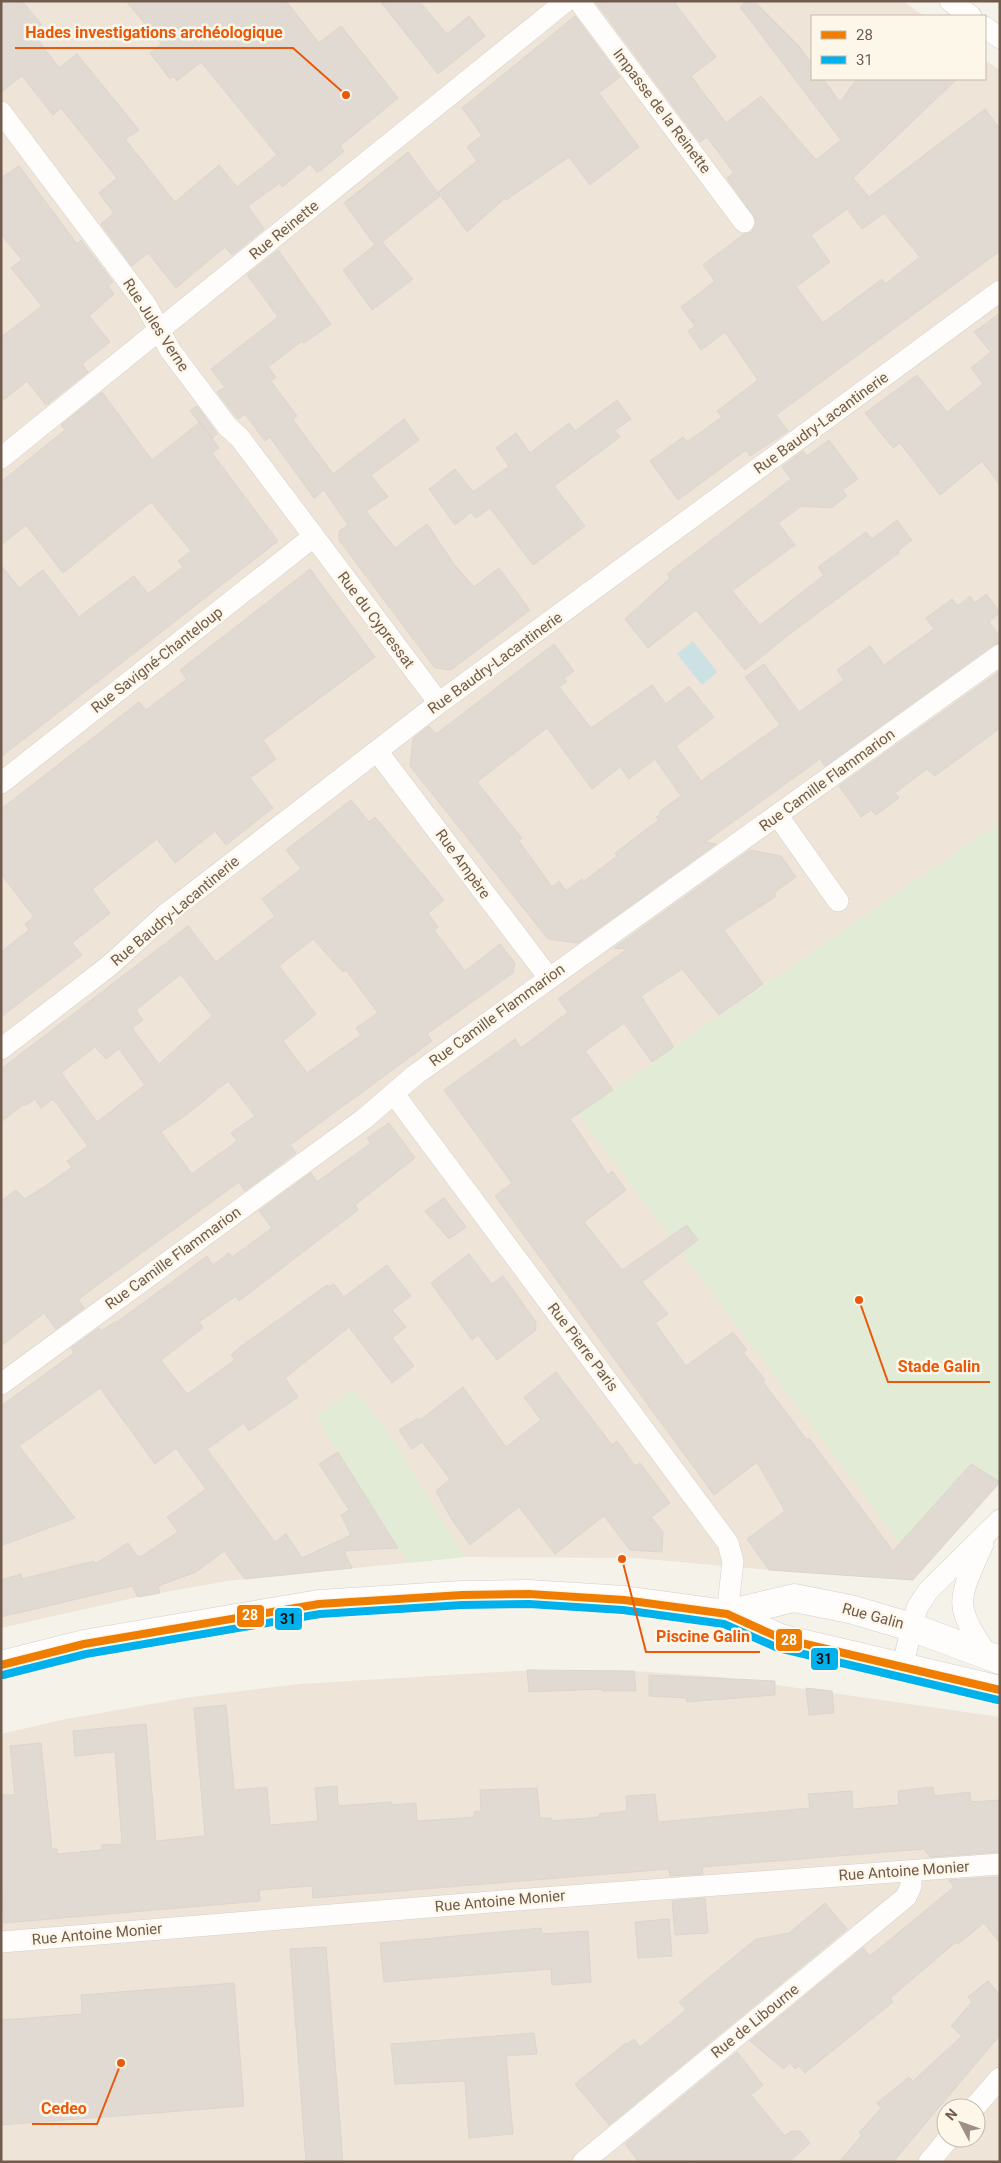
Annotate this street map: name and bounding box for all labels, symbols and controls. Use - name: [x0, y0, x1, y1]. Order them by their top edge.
- legend: [811, 15, 986, 80]
- callout: Hades investigations archéologique: [15, 17, 293, 48]
- text: Hades investigations archéologique: [25, 23, 283, 42]
- text: 28: [856, 26, 873, 44]
- street label: Impasse de la Reinette: [609, 45, 715, 177]
- text: 31: [856, 51, 873, 69]
- street label: Rue Reinette: [246, 197, 322, 263]
- street label: Rue Jules Verne: [119, 275, 193, 375]
- street label: Rue Baudry-Lacantinerie: [750, 368, 892, 478]
- street label: Rue du Cypressat: [334, 568, 418, 672]
- street label: Rue Savigné-Chanteloup: [88, 603, 226, 717]
- street label: Rue Baudry-Lacantinerie: [424, 608, 566, 718]
- street label: Rue Camille Flammarion: [756, 725, 898, 835]
- street label: Rue Ampère: [432, 826, 494, 902]
- street label: Rue Baudry-Lacantinerie: [107, 852, 243, 970]
- street label: Rue Camille Flammarion: [426, 960, 568, 1070]
- street label: Rue Camille Flammarion: [102, 1203, 244, 1313]
- street label: Rue Pierre Paris: [544, 1299, 622, 1395]
- callout: Stade Galin: [888, 1351, 990, 1382]
- text: Stade Galin: [898, 1357, 980, 1376]
- street label: Rue Galin: [840, 1599, 906, 1633]
- line badge: 28: [236, 1604, 265, 1628]
- text: 28: [242, 1607, 258, 1623]
- line badge: 31: [274, 1607, 303, 1631]
- text: 31: [280, 1611, 296, 1627]
- callout: Piscine Galin: [646, 1621, 760, 1652]
- text: Piscine Galin: [656, 1627, 750, 1646]
- line badge: 28: [775, 1628, 803, 1652]
- text: 28: [781, 1632, 797, 1648]
- line badge: 31: [810, 1647, 839, 1671]
- text: 31: [816, 1651, 832, 1667]
- street label: Rue Antoine Monier: [838, 1857, 970, 1885]
- street label: Rue Antoine Monier: [434, 1886, 566, 1916]
- street label: Rue Antoine Monier: [31, 1919, 163, 1949]
- street label: Rue de Libourne: [708, 1980, 803, 2062]
- callout: Cedeo: [32, 2093, 97, 2124]
- north arrow: [936, 2098, 986, 2148]
- text: Cedeo: [41, 2099, 87, 2118]
- text: N: [942, 2105, 960, 2123]

